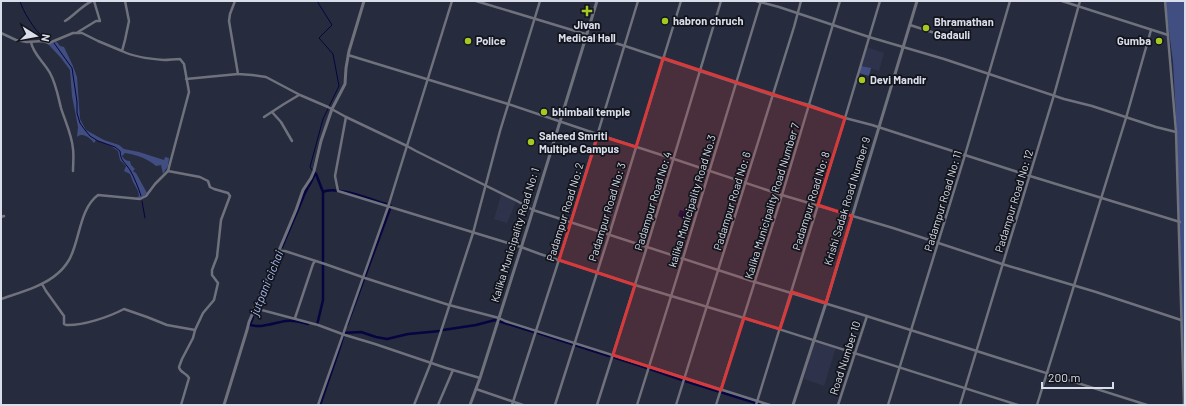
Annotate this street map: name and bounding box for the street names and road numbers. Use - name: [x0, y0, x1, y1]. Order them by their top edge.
- street label: Kalika Municipality Road Number 7: [742, 121, 801, 280]
- street label: kalika Municipality Road No.3: [665, 133, 718, 269]
- street label: Krishi Sadak Road Number 9: [821, 135, 872, 267]
- street label: Padampur Road No: 12: [992, 148, 1035, 254]
- street label: Padampur Road No: 11: [921, 149, 964, 253]
- street label: Padampur Road No: 4: [631, 150, 674, 252]
- street label: Padampur Road No: 6: [710, 150, 753, 252]
- street label: Padampur Road No: 8: [789, 150, 832, 252]
- street label: Padampur Road No: 2: [543, 161, 586, 263]
- street label: Padampur Road No: 3: [585, 161, 628, 263]
- street label: Kalika Municipality Road No: 1: [488, 166, 541, 304]
- street label: Road Number 10: [826, 319, 863, 396]

